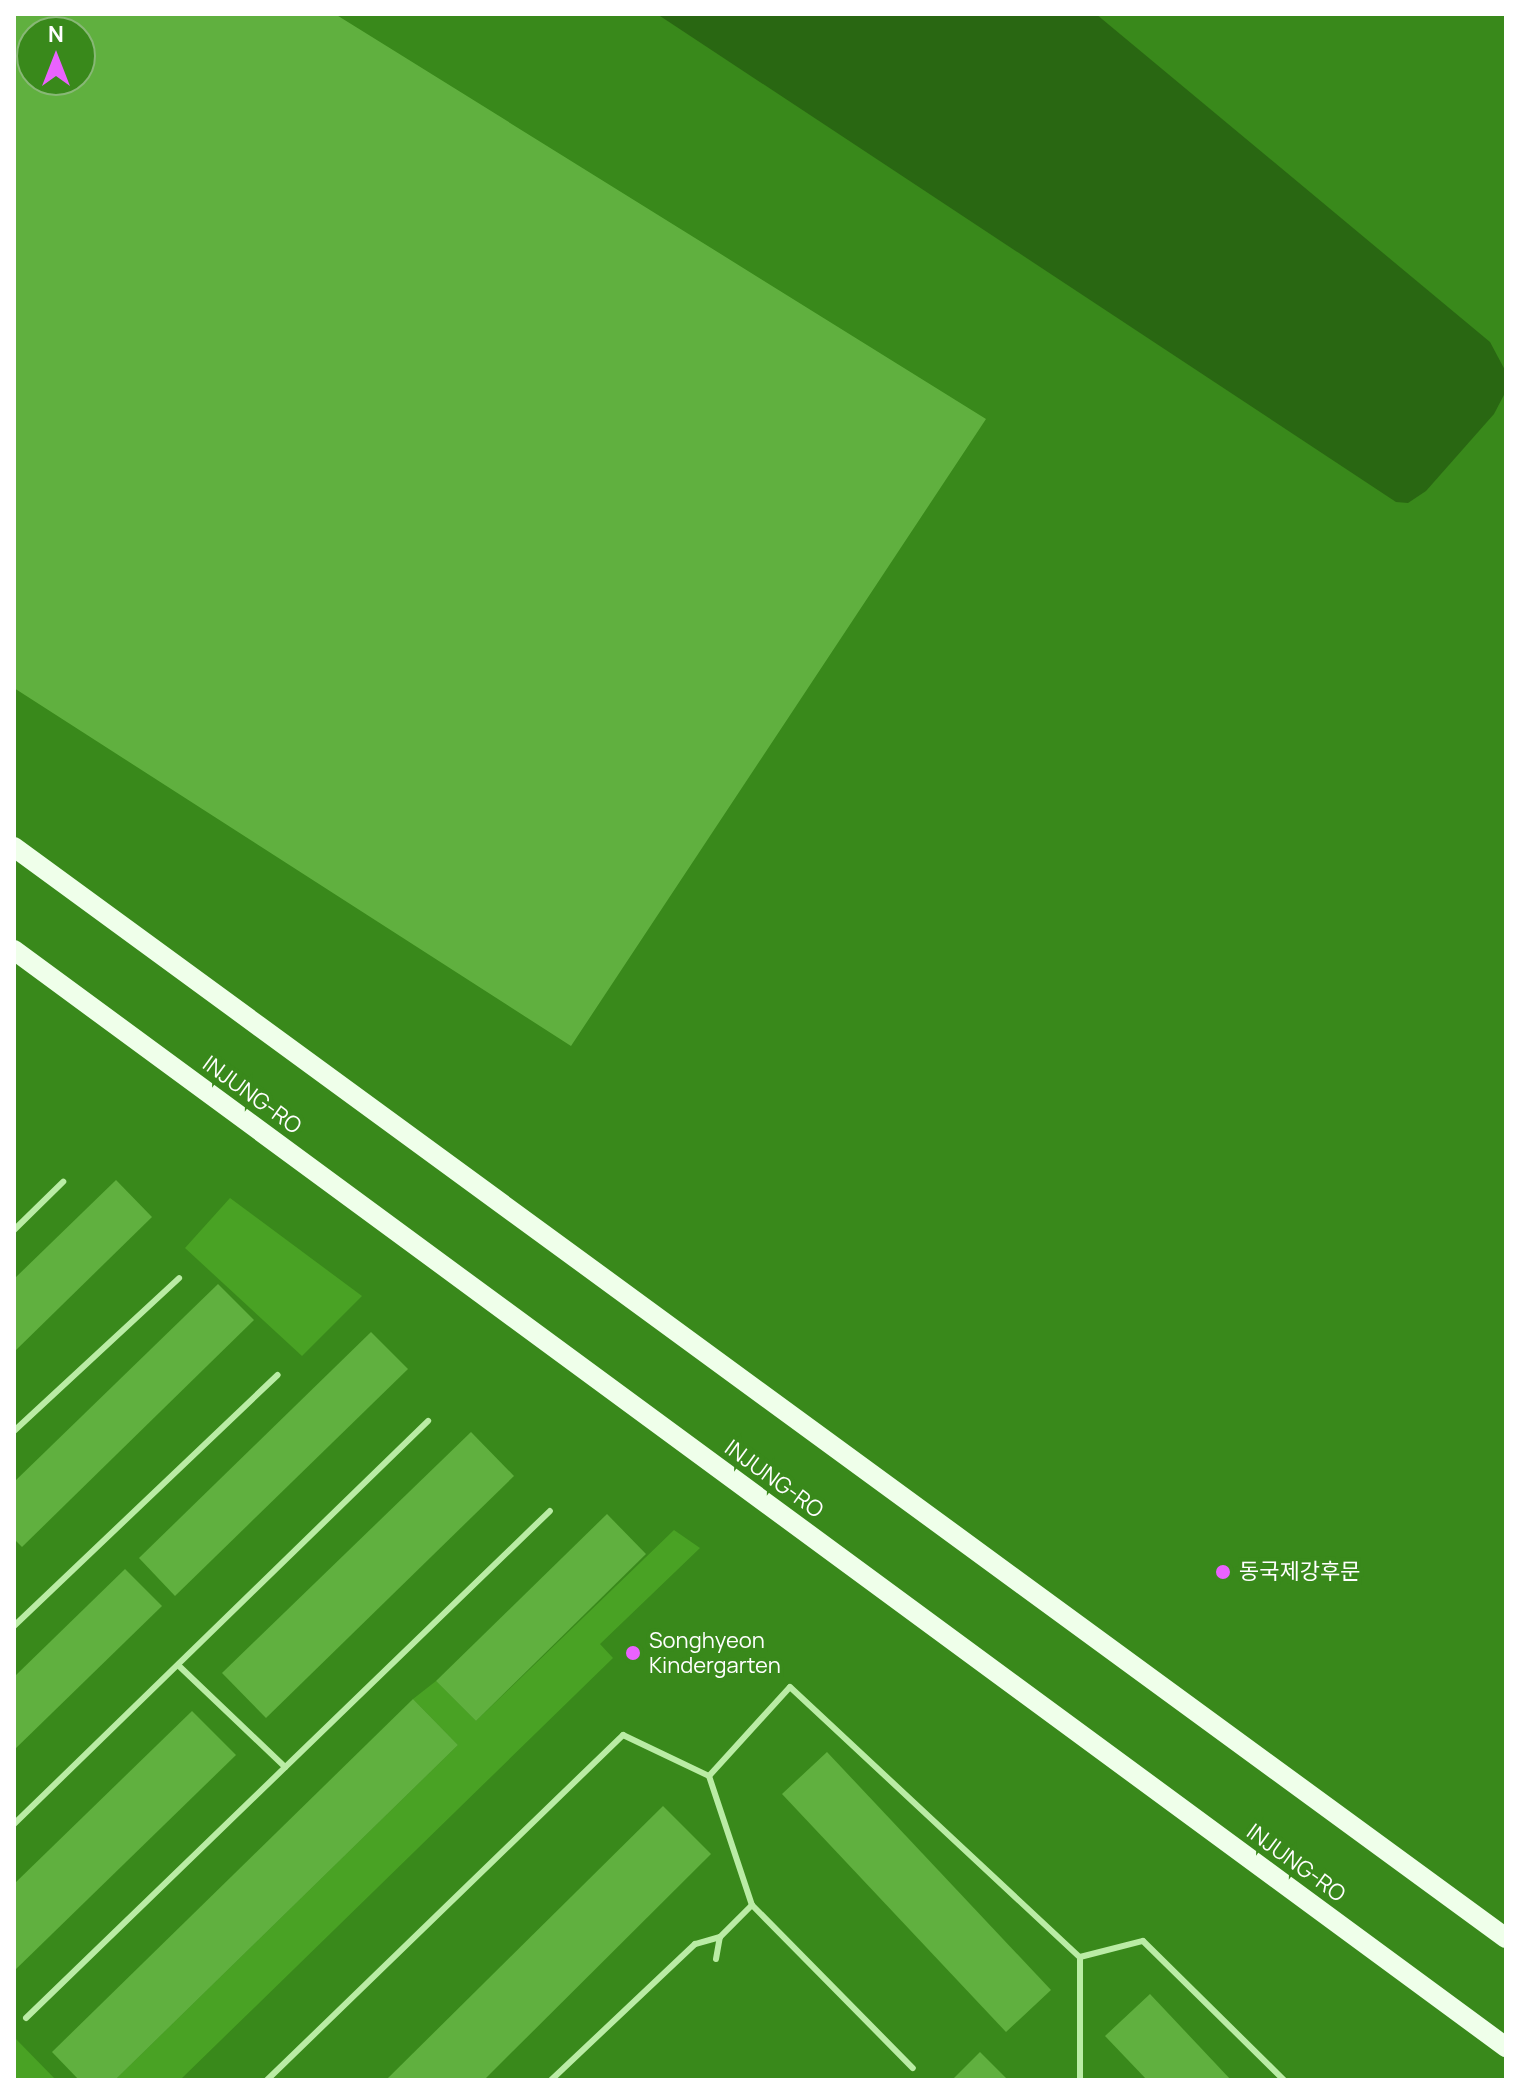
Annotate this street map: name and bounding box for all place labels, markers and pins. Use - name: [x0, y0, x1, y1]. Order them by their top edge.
- place label: 동국제강후문: [1239, 1559, 1360, 1585]
- marker: 동국제강후문: [1214, 1563, 1232, 1581]
- place label: Songhyeon Kindergarten: [649, 1627, 781, 1678]
- marker: Songhyeon Kindergarten: [624, 1644, 642, 1662]

